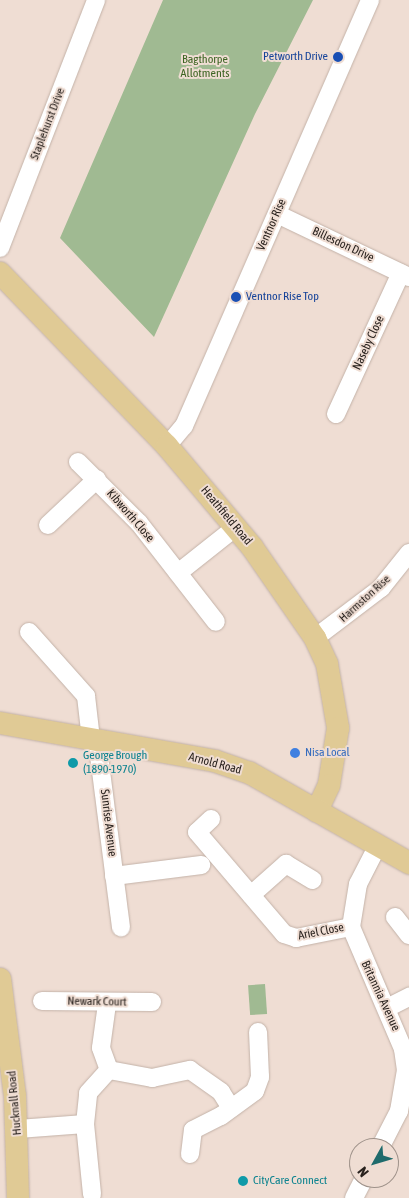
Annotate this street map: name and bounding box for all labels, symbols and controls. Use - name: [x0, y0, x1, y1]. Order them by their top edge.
- place label: Petworth Drive: [263, 50, 328, 64]
- marker: Petworth Drive: [332, 51, 344, 63]
- park label: Bagthorpe Allotments: [181, 53, 229, 81]
- street label: Staplehurst Drive: [28, 86, 68, 162]
- street label: Ventnor Rise: [254, 197, 290, 253]
- street label: Billesdon Drive: [310, 224, 376, 266]
- place label: Ventnor Rise Top: [246, 290, 319, 304]
- marker: Ventnor Rise Top: [230, 291, 242, 303]
- street label: Naseby Close: [350, 314, 388, 372]
- street label: Heathfield Road: [197, 484, 255, 548]
- street label: Kibworth Close: [103, 487, 157, 545]
- street label: Harmston Rise: [336, 572, 394, 626]
- place label: Nisa Local: [305, 746, 350, 760]
- marker: Nisa Local: [289, 747, 301, 759]
- place label: George Brough (1890-1970): [83, 749, 147, 777]
- street label: Arnold Road: [187, 750, 243, 778]
- marker: George Brough (1890-1970): [67, 757, 79, 769]
- street label: Sunrise Avenue: [97, 789, 119, 857]
- street label: Ariel Close: [297, 921, 345, 943]
- street label: Britannia Avenue: [357, 959, 403, 1033]
- street label: Newark Court: [67, 994, 127, 1010]
- street label: Hucknall Road: [5, 1070, 25, 1136]
- north arrow: [349, 1138, 399, 1188]
- text: N: [354, 1164, 372, 1180]
- place label: CityCare Connect: [253, 1174, 327, 1188]
- marker: CityCare Connect: [237, 1175, 249, 1187]

